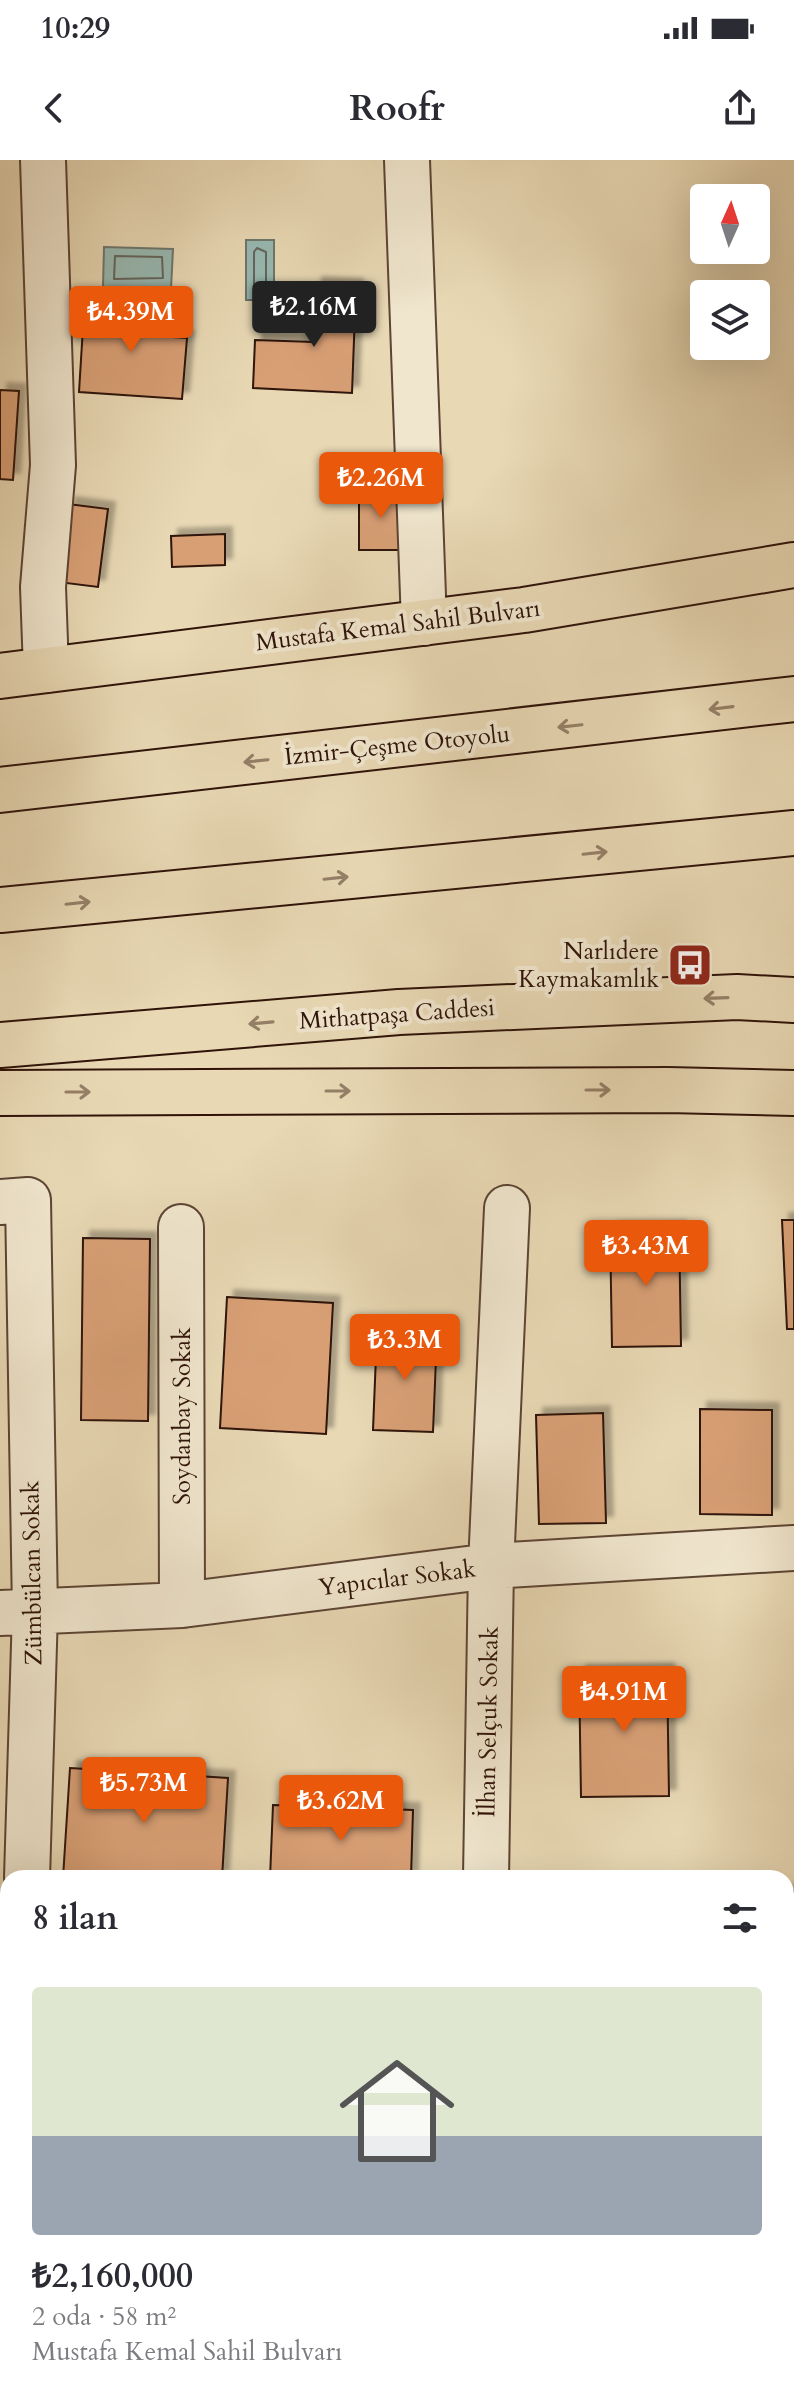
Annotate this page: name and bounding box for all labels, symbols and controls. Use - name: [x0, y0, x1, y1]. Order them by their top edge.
- text: 10:29: [40, 8, 110, 49]
- text: Roofr: [349, 84, 445, 133]
- icon: back: [32, 86, 76, 130]
- icon: share: [718, 86, 762, 130]
- north arrow: [690, 184, 770, 264]
- map controls: [690, 184, 770, 360]
- button: layers: [690, 280, 770, 360]
- pin: ₺2.16M: [249, 281, 379, 349]
- pin: ₺4.39M: [66, 286, 196, 354]
- text: ₺2.16M: [270, 289, 358, 324]
- text: ₺4.39M: [87, 294, 175, 329]
- pin: ₺2.26M: [316, 452, 446, 520]
- text: ₺2.26M: [337, 460, 425, 495]
- street label: Mustafa Kemal Sahil Bulvarı: [254, 592, 542, 659]
- one-way arrow: [708, 701, 735, 716]
- street label: İzmir-Çeşme Otoyolu: [283, 717, 511, 774]
- one-way arrow: [557, 718, 584, 733]
- one-way arrow: [243, 754, 270, 769]
- one-way arrow: [581, 845, 608, 860]
- one-way arrow: [322, 870, 349, 885]
- one-way arrow: [64, 895, 91, 910]
- place label: Narlıdere Kaymakamlık: [518, 935, 659, 996]
- bus stop icon: Narlıdere Kaymakamlık: [666, 941, 714, 989]
- street label: Mithatpaşa Caddesi: [298, 991, 496, 1038]
- one-way arrow: [703, 991, 730, 1006]
- one-way arrow: [248, 1016, 275, 1031]
- one-way arrow: [584, 1082, 611, 1098]
- one-way arrow: [324, 1083, 351, 1099]
- one-way arrow: [64, 1084, 91, 1100]
- pin: ₺3.43M: [581, 1220, 711, 1288]
- text: ₺3.43M: [602, 1228, 690, 1263]
- pin: ₺3.3M: [349, 1314, 461, 1382]
- text: ₺3.3M: [368, 1322, 442, 1357]
- street label: Soydanbay Sokak: [166, 1327, 199, 1505]
- street label: Zümbülcan Sokak: [14, 1480, 51, 1666]
- street label: Yapıcılar Sokak: [317, 1552, 478, 1605]
- street label: İlhan Selçuk Sokak: [470, 1626, 507, 1818]
- pin: ₺4.91M: [559, 1666, 689, 1734]
- text: ₺4.91M: [580, 1674, 668, 1709]
- pin: ₺5.73M: [79, 1757, 209, 1825]
- text: ₺5.73M: [100, 1765, 188, 1800]
- pin: ₺3.62M: [276, 1775, 406, 1843]
- text: ₺3.62M: [297, 1783, 385, 1818]
- text: 8 ilan: [32, 1895, 118, 1941]
- icon: filters: [718, 1896, 762, 1940]
- icon: home: [325, 2039, 469, 2183]
- text: ₺2,160,000: [32, 2253, 193, 2299]
- text: 2 oda · 58 m²: [32, 2299, 176, 2334]
- text: Mustafa Kemal Sahil Bulvarı: [32, 2334, 342, 2369]

